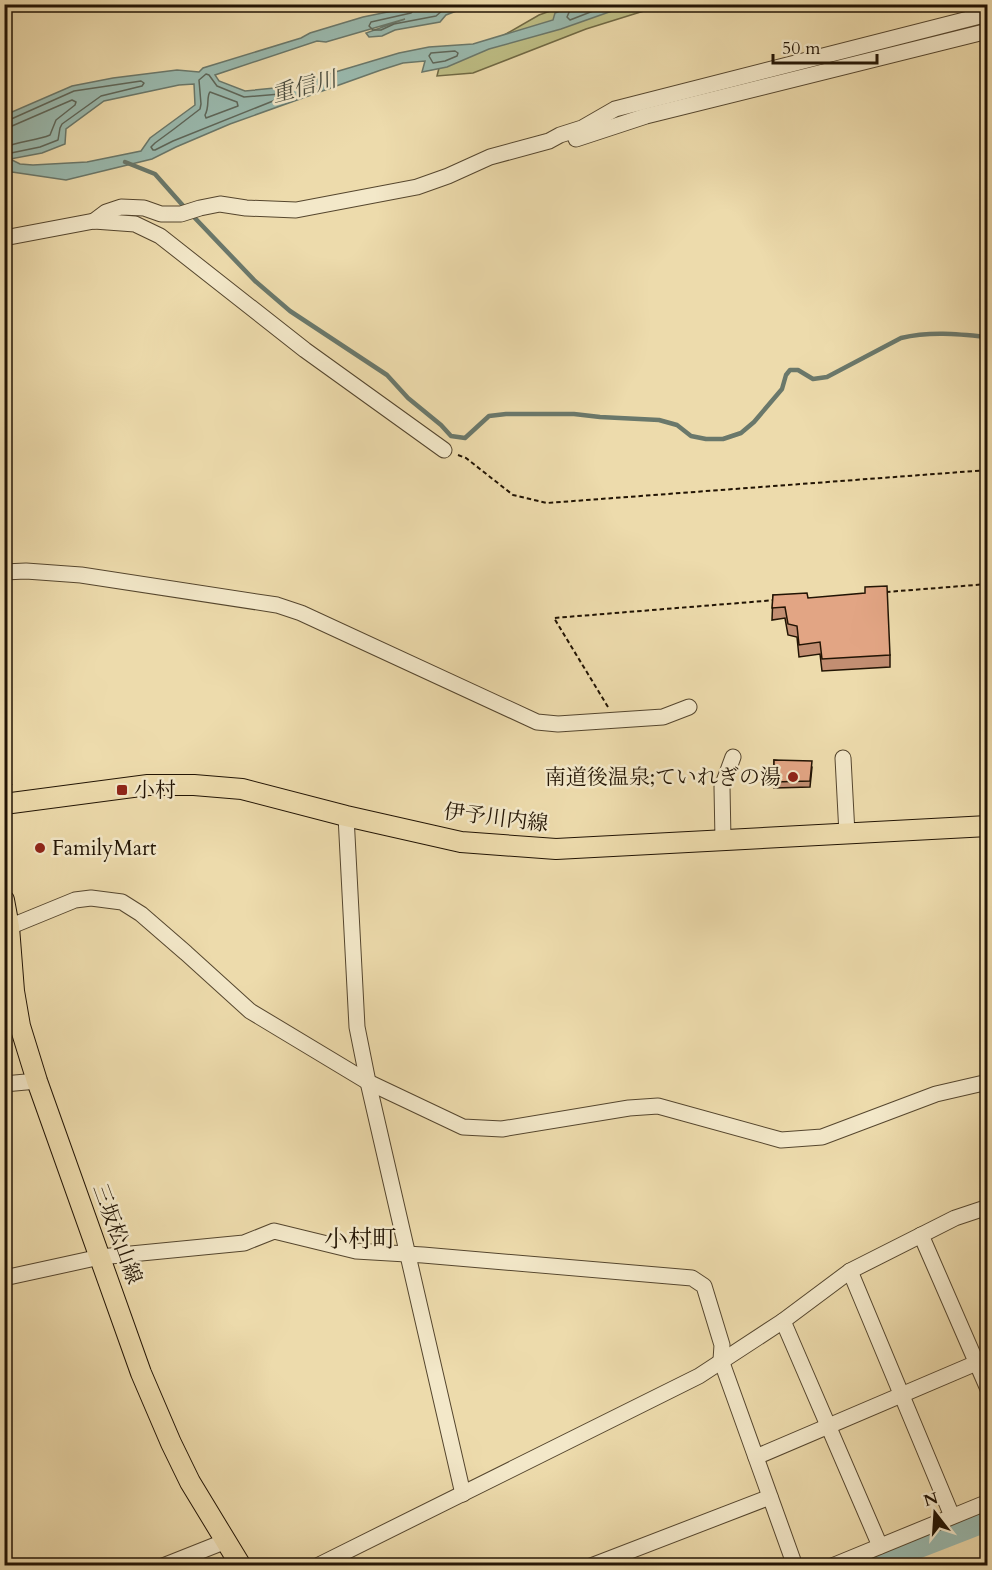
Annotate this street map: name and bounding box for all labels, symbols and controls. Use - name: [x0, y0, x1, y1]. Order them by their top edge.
- scale bar: [773, 27, 876, 65]
- text: 50 m: [782, 36, 821, 61]
- water label: 重信川: [268, 63, 342, 110]
- place label: 南道後温泉;ていれぎの湯: [545, 763, 781, 792]
- marker: 南道後温泉;ていれぎの湯: [786, 770, 800, 784]
- place label: 小村: [134, 776, 176, 805]
- marker: 小村: [115, 783, 129, 797]
- street label: 伊予川内線: [442, 797, 550, 839]
- place label: FamilyMart: [52, 834, 157, 863]
- marker: FamilyMart: [33, 841, 47, 855]
- street label: 三坂松山線: [85, 1180, 149, 1288]
- district label: 小村町: [324, 1223, 396, 1256]
- north arrow: [905, 1483, 965, 1543]
- text: N: [921, 1487, 941, 1512]

